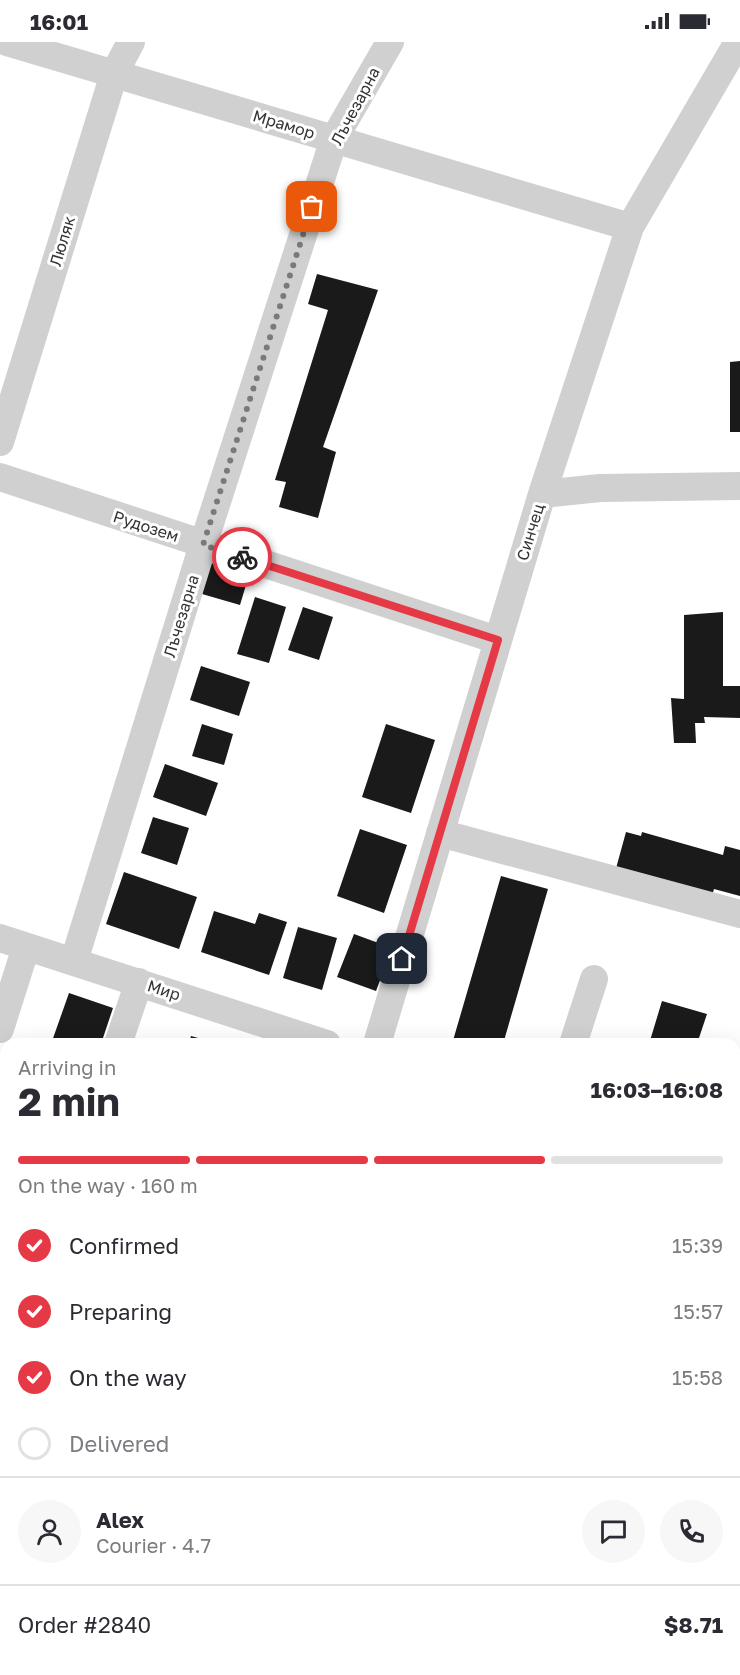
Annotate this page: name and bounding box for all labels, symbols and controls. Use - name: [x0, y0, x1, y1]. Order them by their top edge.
- text: 16:01: [30, 8, 88, 35]
- street label: Лъчезарна: [326, 64, 384, 148]
- street label: Мрамор: [251, 105, 317, 143]
- pin: [286, 181, 337, 232]
- icon: bag: [295, 190, 328, 223]
- street label: Люляк: [45, 214, 79, 268]
- street label: Синчец: [512, 501, 548, 563]
- street label: Рудозем: [111, 506, 181, 546]
- courier: [212, 527, 272, 587]
- icon: bike: [226, 541, 259, 574]
- street label: Лъчезарна: [159, 572, 203, 660]
- pin: [376, 933, 427, 984]
- icon: home: [385, 942, 418, 975]
- street label: Мир: [145, 975, 183, 1005]
- text: Arriving in: [18, 1055, 116, 1079]
- text: 16:03–16:08: [591, 1076, 723, 1103]
- text: 2 min: [18, 1078, 120, 1125]
- text: On the way · 160 m: [18, 1173, 198, 1197]
- icon: check: [18, 1229, 51, 1262]
- text: Confirmed: [69, 1232, 179, 1259]
- text: 15:39: [672, 1233, 723, 1257]
- icon: check: [18, 1295, 51, 1328]
- text: Preparing: [69, 1298, 172, 1325]
- text: 15:57: [674, 1299, 723, 1323]
- icon: check: [18, 1361, 51, 1394]
- text: On the way: [69, 1364, 187, 1391]
- text: 15:58: [672, 1365, 723, 1389]
- text: Delivered: [69, 1430, 169, 1457]
- button: person: [18, 1500, 81, 1563]
- button: chat: [582, 1500, 645, 1563]
- button: phone: [660, 1500, 723, 1563]
- text: Alex: [96, 1506, 144, 1533]
- text: Courier · 4.7: [96, 1533, 211, 1557]
- text: Order #2840: [18, 1611, 151, 1638]
- text: $8.71: [664, 1611, 723, 1638]

